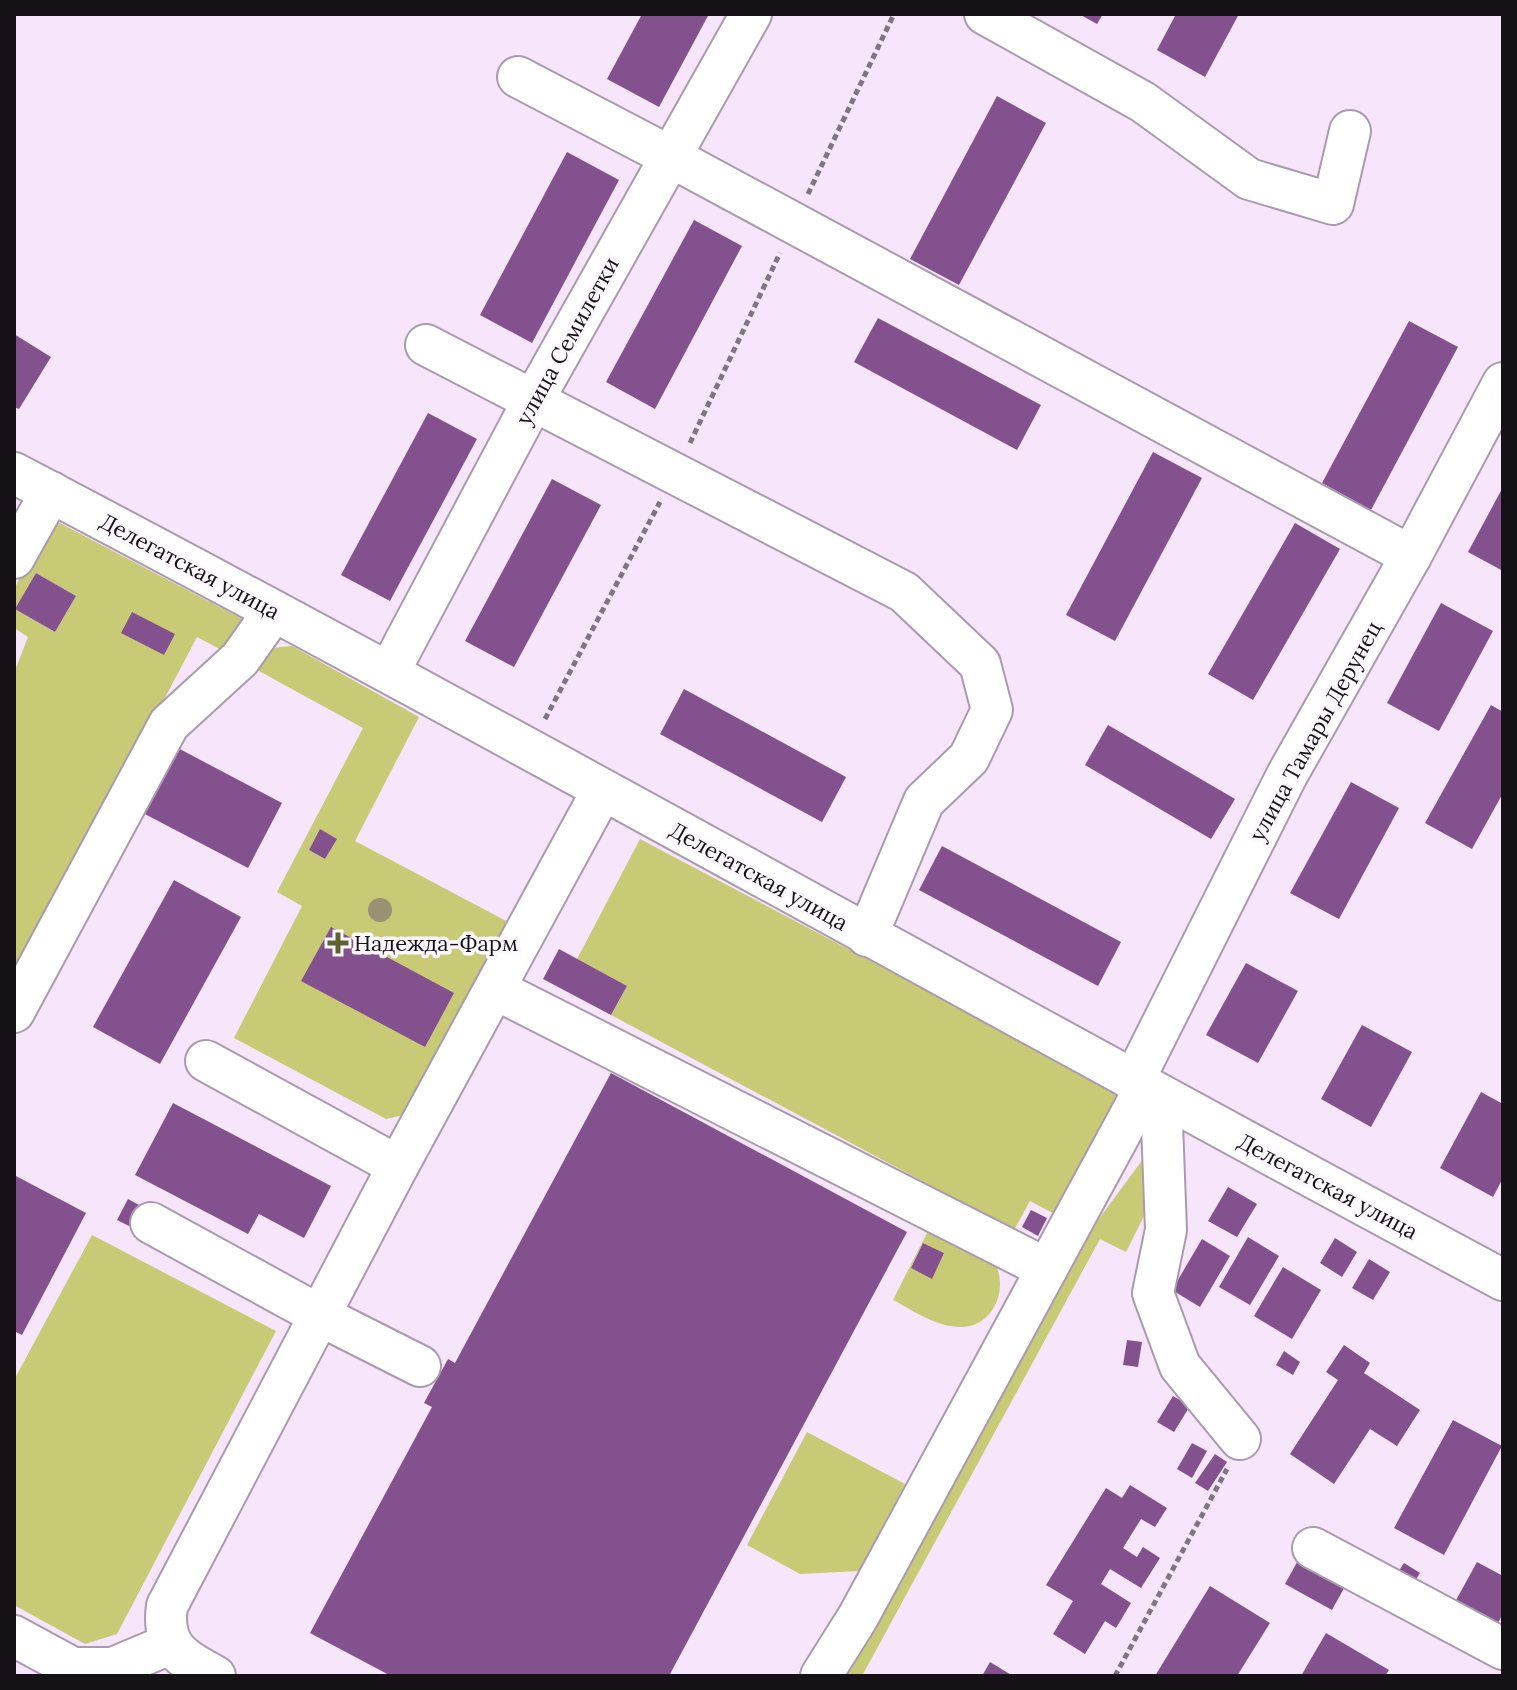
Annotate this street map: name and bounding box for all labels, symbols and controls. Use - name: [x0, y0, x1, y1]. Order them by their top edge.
- street label: улица Семилетки: [509, 252, 625, 430]
- street label: Делегатская улица: [95, 507, 285, 625]
- street label: улица Тамары Дерунец: [1243, 616, 1387, 846]
- street label: Делегатская улица: [665, 815, 853, 937]
- place label: Надежда-Фарм: [354, 929, 518, 957]
- marker: Надежда-Фарм: [329, 934, 347, 952]
- street label: Делегатская улица: [1233, 1127, 1423, 1245]

